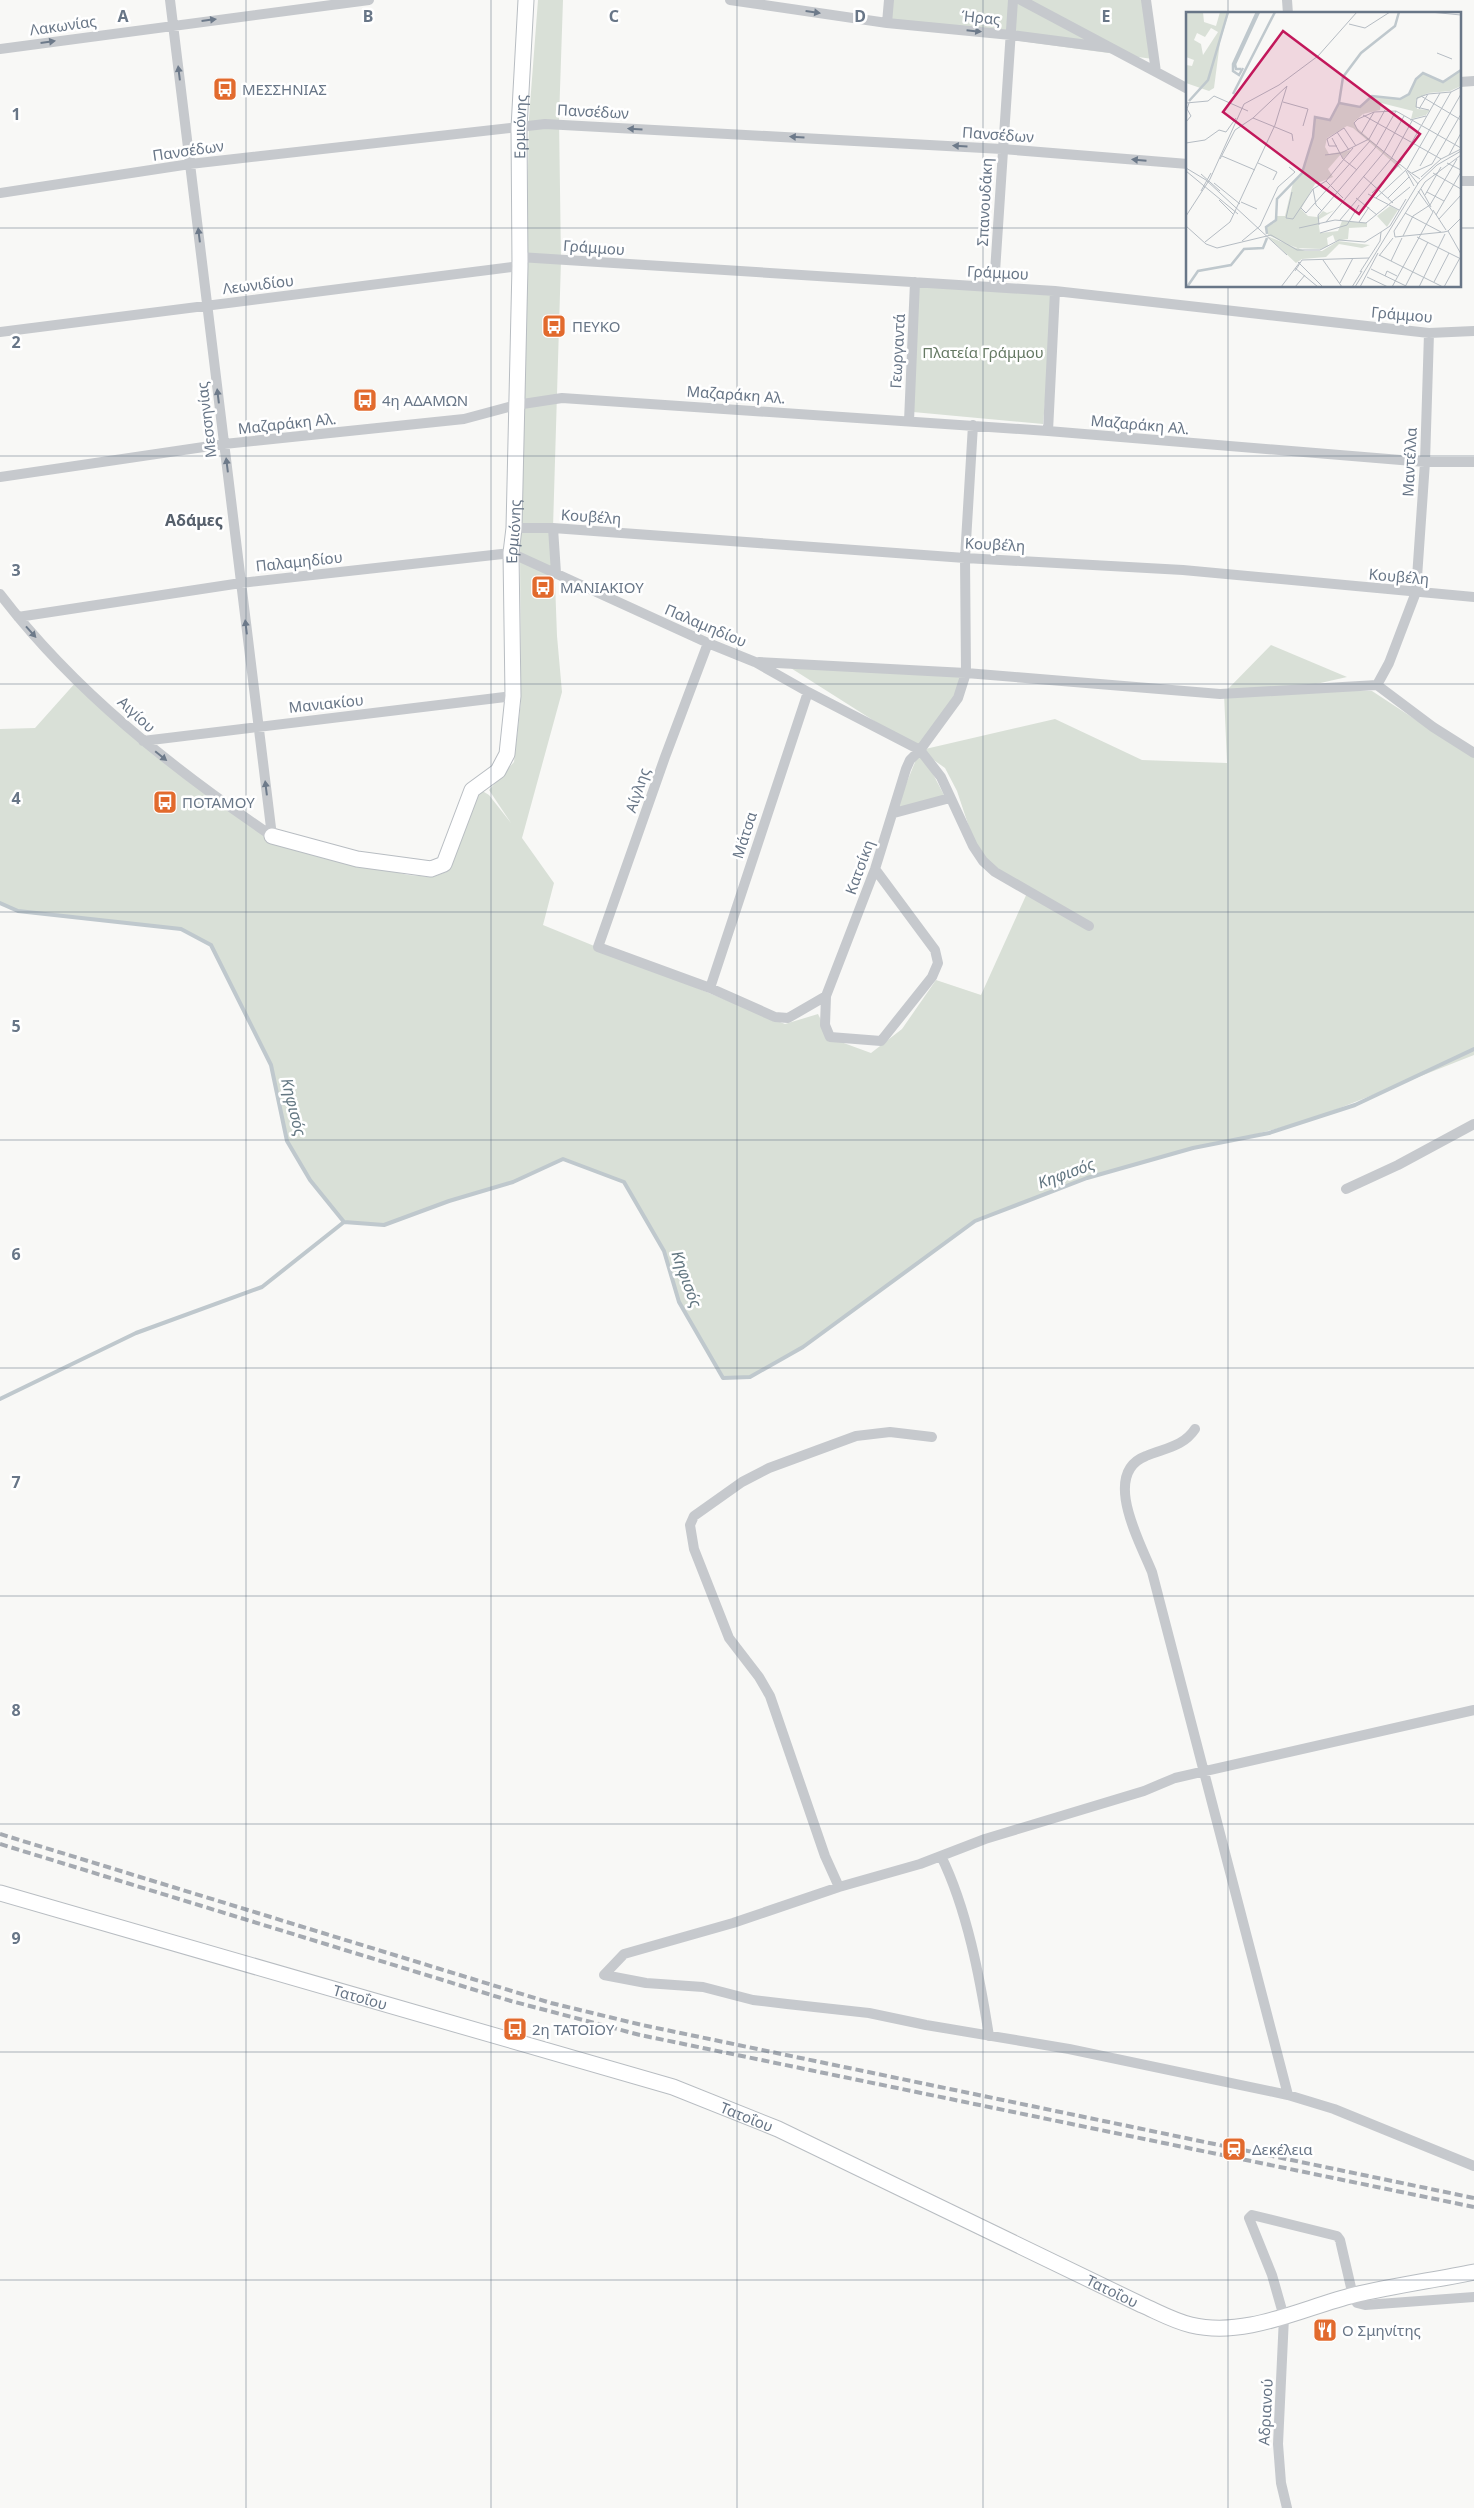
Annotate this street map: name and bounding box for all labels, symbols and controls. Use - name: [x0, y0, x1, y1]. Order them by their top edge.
- text: A: [117, 5, 129, 27]
- text: B: [363, 5, 373, 27]
- text: C: [609, 5, 619, 27]
- text: D: [854, 5, 866, 27]
- street label: Ήρας: [961, 5, 1001, 29]
- text: E: [1102, 5, 1111, 27]
- one-way arrow: [805, 8, 821, 16]
- street label: Λακωνίας: [28, 10, 98, 40]
- inset map: [1186, 12, 1462, 288]
- one-way arrow: [202, 16, 218, 24]
- one-way arrow: [966, 28, 982, 36]
- one-way arrow: [41, 38, 57, 46]
- one-way arrow: [175, 65, 183, 81]
- bus stop icon: ΜΕΣΣΗΝΙΑΣ: [212, 76, 238, 102]
- place label: ΜΕΣΣΗΝΙΑΣ: [242, 79, 327, 99]
- street label: Ερμιόνης: [509, 94, 531, 159]
- street label: Πανσέδων: [557, 99, 630, 123]
- text: 1: [11, 103, 21, 125]
- street label: Πανσέδων: [961, 122, 1035, 147]
- one-way arrow: [627, 124, 643, 132]
- one-way arrow: [789, 133, 805, 141]
- street label: Πανσέδων: [151, 135, 225, 165]
- one-way arrow: [951, 142, 967, 150]
- one-way arrow: [1131, 156, 1147, 164]
- street label: Σπανουδάκη: [972, 157, 996, 247]
- one-way arrow: [195, 226, 203, 242]
- street label: Γράμμου: [562, 235, 626, 259]
- street label: Γράμμου: [967, 260, 1029, 284]
- street label: Λεωνιδίου: [221, 270, 295, 298]
- street label: Γράμμου: [1370, 301, 1434, 327]
- street label: Γεωργαντά: [885, 312, 909, 389]
- bus stop icon: ΠΕΥΚΟ: [541, 313, 567, 339]
- place label: ΠΕΥΚΟ: [572, 316, 621, 336]
- text: 2: [11, 331, 21, 353]
- park label: Πλατεία Γράμμου: [922, 342, 1044, 362]
- street label: Μεσσηνίας: [191, 381, 221, 459]
- street label: Μαζαράκη Αλ.: [686, 381, 786, 407]
- bus stop icon: 4η ΑΔΑΜΩΝ: [352, 387, 378, 413]
- one-way arrow: [214, 388, 222, 404]
- place label: 4η ΑΔΑΜΩΝ: [382, 390, 468, 410]
- street label: Μαζαράκη Αλ.: [237, 408, 337, 438]
- street label: Μαζαράκη Αλ.: [1090, 410, 1190, 438]
- street label: Μαντέλλα: [1397, 426, 1421, 497]
- one-way arrow: [223, 457, 231, 473]
- street label: Ερμιόνης: [501, 499, 525, 564]
- street label: Κουβέλη: [560, 504, 622, 528]
- district label: Αδάμες: [165, 509, 223, 531]
- street label: Κουβέλη: [964, 532, 1026, 556]
- street label: Παλαμηδίου: [255, 546, 343, 576]
- text: 3: [11, 559, 21, 581]
- street label: Κουβέλη: [1368, 563, 1430, 589]
- bus stop icon: ΜΑΝΙΑΚΙΟΥ: [530, 574, 556, 600]
- place label: ΜΑΝΙΑΚΙΟΥ: [560, 577, 644, 597]
- street label: Παλαμηδίου: [662, 599, 750, 651]
- one-way arrow: [242, 618, 250, 634]
- one-way arrow: [25, 625, 36, 638]
- street label: Μανιακίου: [287, 689, 365, 717]
- street label: Αιγίου: [114, 691, 160, 737]
- one-way arrow: [154, 750, 167, 761]
- street label: Αίγλης: [620, 765, 654, 815]
- one-way arrow: [262, 780, 270, 796]
- text: 4: [11, 787, 21, 809]
- bus stop icon: ΠΟΤΑΜΟΥ: [152, 789, 178, 815]
- place label: ΠΟΤΑΜΟΥ: [182, 792, 255, 812]
- street label: Μάτσα: [727, 808, 761, 861]
- street label: Κατσίκη: [840, 837, 878, 897]
- text: 5: [11, 1015, 21, 1037]
- water label: Κηφισός: [276, 1076, 312, 1139]
- water label: Κηφισός: [1035, 1152, 1098, 1193]
- text: 6: [11, 1243, 21, 1265]
- water label: Κηφισός: [667, 1248, 708, 1311]
- text: 7: [11, 1471, 21, 1493]
- text: 8: [11, 1699, 21, 1721]
- text: 9: [11, 1927, 21, 1949]
- street label: Τατοΐου: [331, 1980, 390, 2014]
- bus stop icon: 2η ΤΑΤΟΙΟΥ: [502, 2016, 528, 2042]
- place label: 2η ΤΑΤΟΙΟΥ: [532, 2019, 615, 2039]
- street label: Τατοΐου: [717, 2097, 776, 2136]
- station icon: Δεκέλεια: [1221, 2136, 1247, 2162]
- place label: Δεκέλεια: [1252, 2139, 1313, 2159]
- street label: Τατοΐου: [1083, 2270, 1142, 2312]
- restaurant icon: Ο Σμηνίτης: [1312, 2317, 1338, 2343]
- place label: Ο Σμηνίτης: [1342, 2320, 1421, 2340]
- street label: Αδριανού: [1253, 2378, 1277, 2446]

